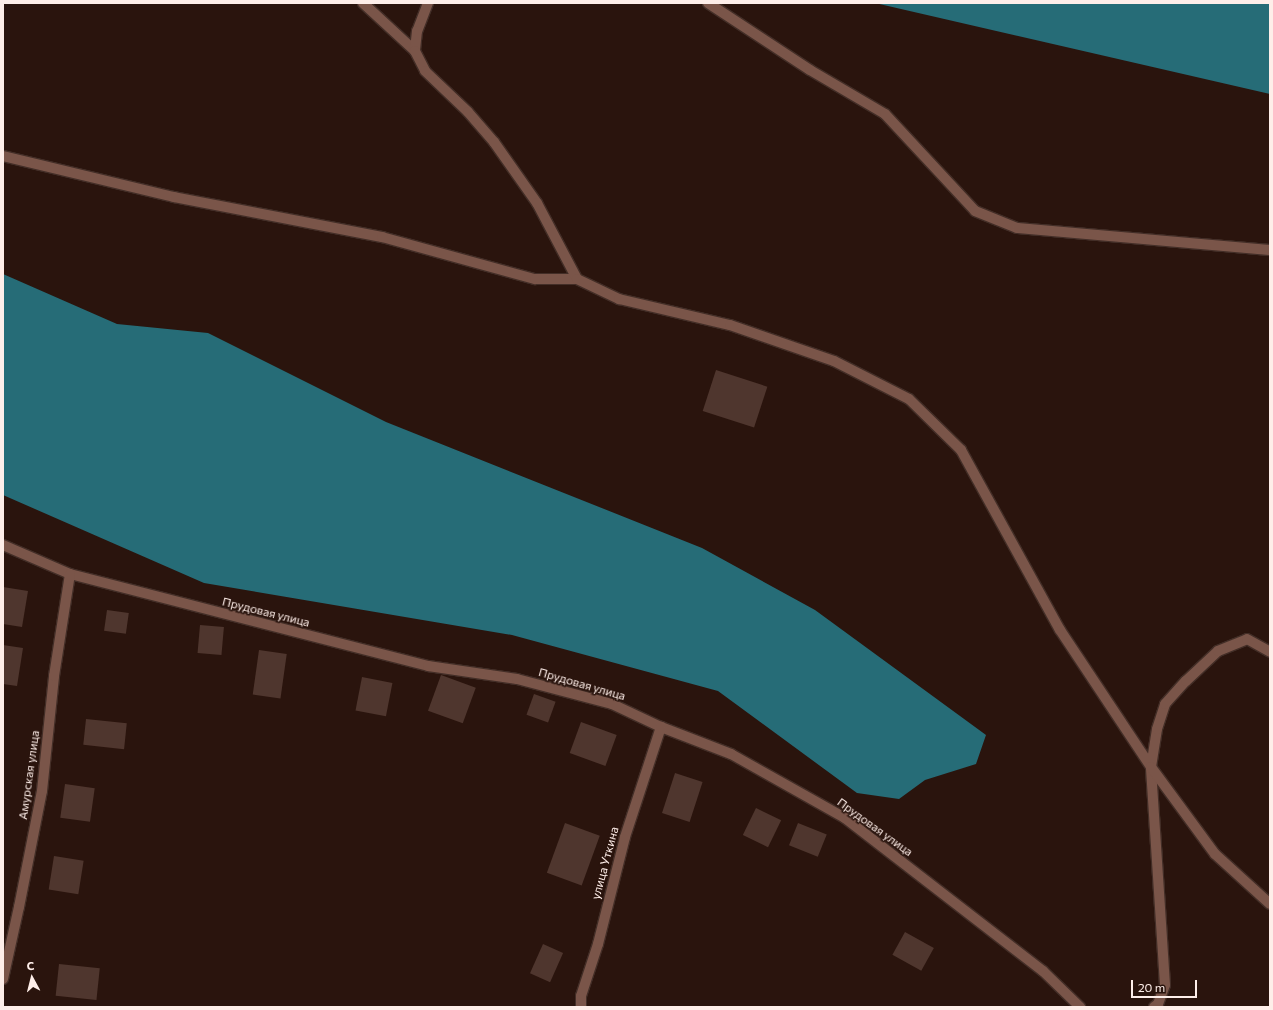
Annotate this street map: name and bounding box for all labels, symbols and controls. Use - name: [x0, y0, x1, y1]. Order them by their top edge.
- street label: Прудовая улица: [221, 594, 311, 630]
- street label: Прудовая улица: [537, 665, 627, 703]
- street label: Амурская улица: [16, 729, 42, 821]
- street label: Прудовая улица: [834, 795, 916, 859]
- street label: улица Уткина: [588, 825, 622, 901]
- north arrow: [12, 958, 52, 998]
- text: С: [26, 959, 35, 973]
- scale bar: [1133, 972, 1199, 998]
- text: 20 m: [1138, 980, 1165, 994]

